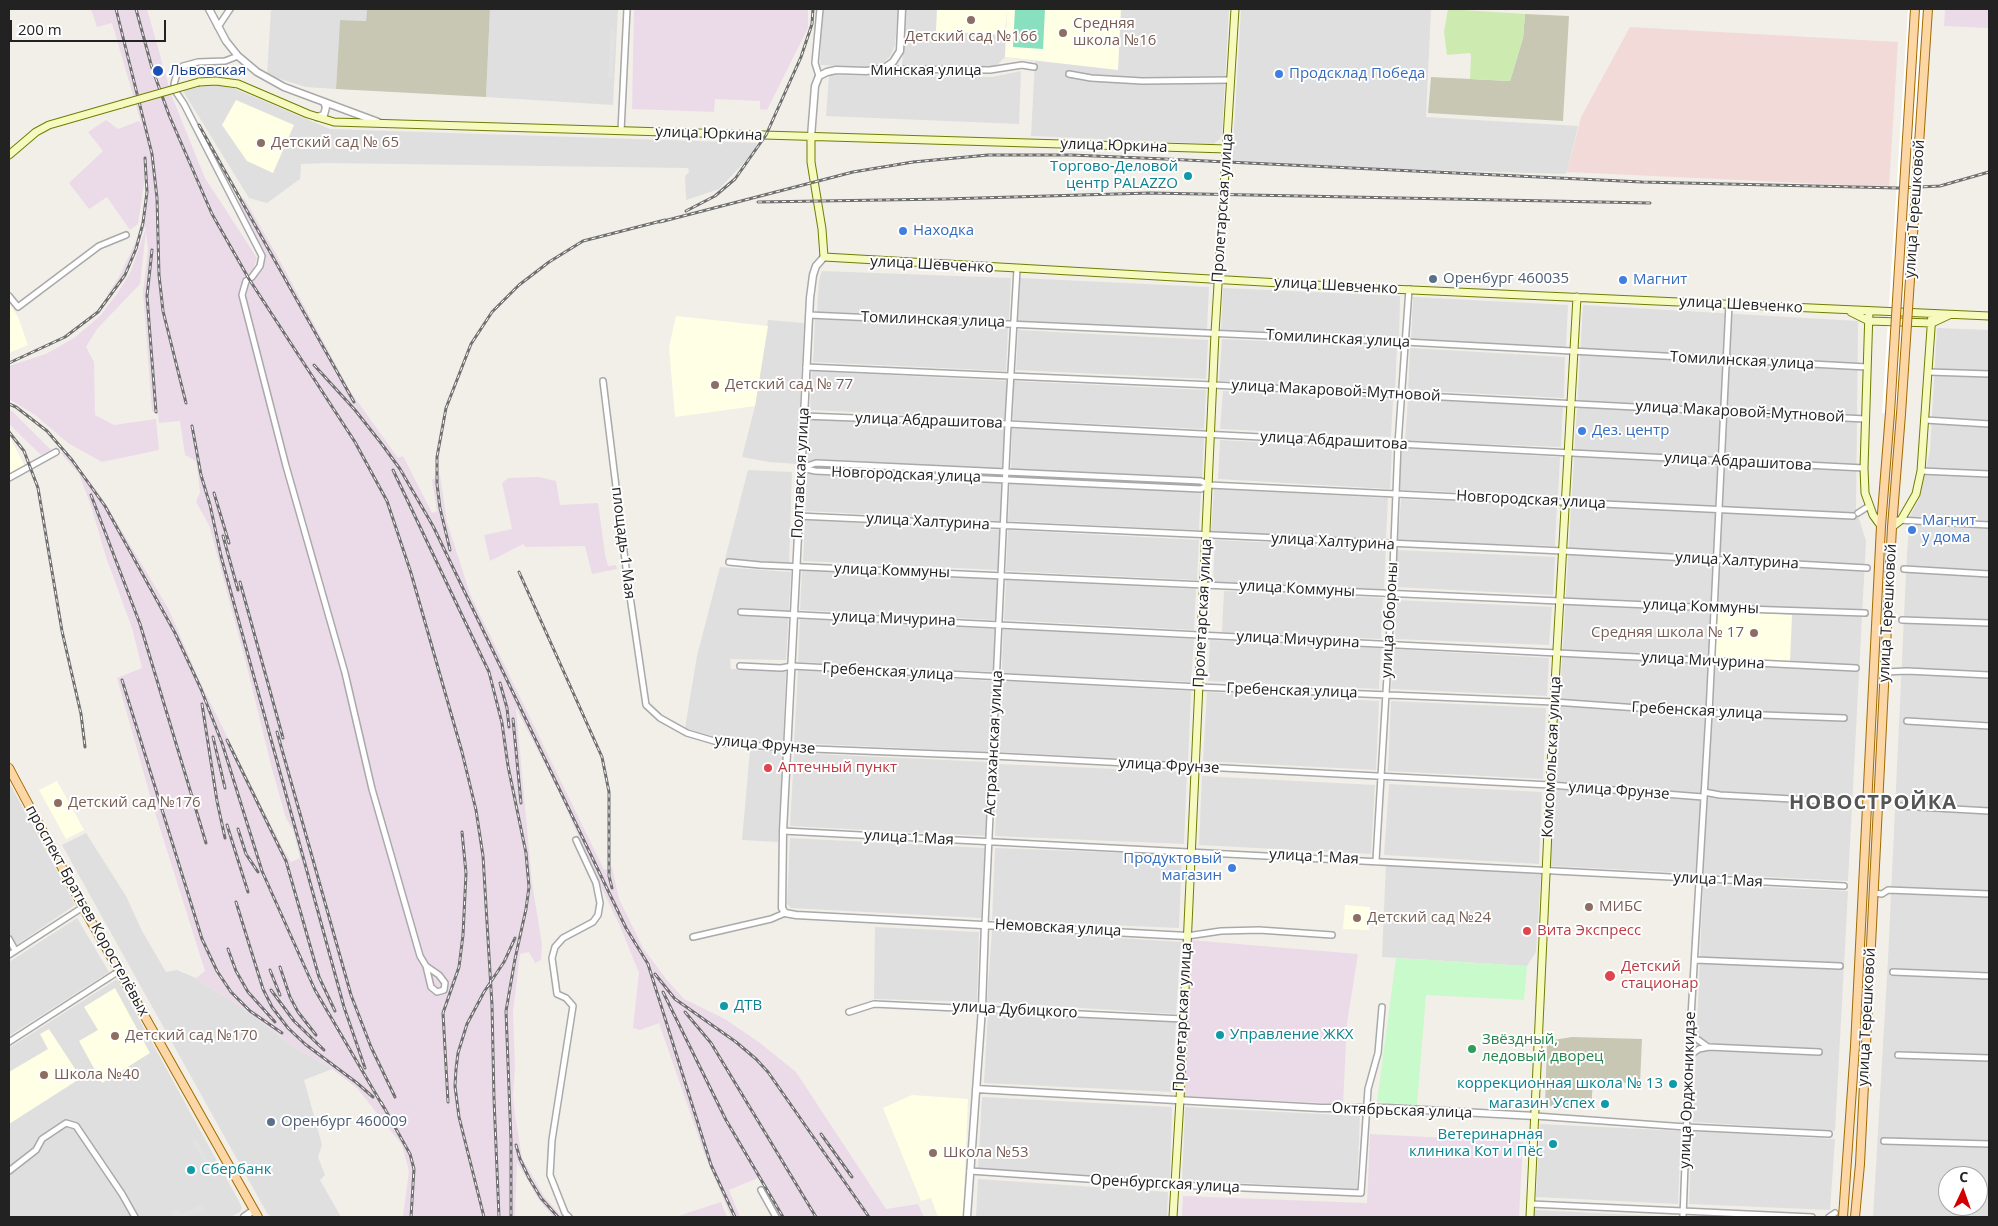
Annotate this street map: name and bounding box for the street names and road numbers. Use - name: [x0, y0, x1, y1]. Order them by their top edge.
- street label: Минская улица: [870, 62, 982, 80]
- street label: улица Юркина: [655, 123, 763, 145]
- street label: Пролетарская улица: [1209, 133, 1237, 283]
- street label: улица Юркина: [1060, 135, 1168, 157]
- street label: улица Терешковой: [1901, 139, 1929, 279]
- street label: улица Шевченко: [870, 253, 994, 277]
- street label: улица Шевченко: [1274, 274, 1398, 298]
- street label: улица Шевченко: [1679, 293, 1803, 317]
- street label: Томилинская улица: [861, 308, 1005, 332]
- street label: Томилинская улица: [1265, 326, 1411, 352]
- street label: Томилинская улица: [1669, 348, 1815, 374]
- street label: улица Макаровой-Мутновой: [1231, 377, 1441, 405]
- street label: улица Макаровой-Мутновой: [1635, 398, 1845, 426]
- street label: Полтавская улица: [789, 407, 813, 539]
- street label: улица Абдрашитова: [855, 409, 1003, 433]
- street label: улица Абдрашитова: [1260, 428, 1408, 454]
- street label: улица Абдрашитова: [1664, 449, 1812, 475]
- street label: Новгородская улица: [831, 463, 981, 487]
- street label: площадь 1 Мая: [607, 486, 639, 600]
- street label: Новгородская улица: [1456, 487, 1606, 513]
- street label: улица Халтурина: [866, 510, 990, 534]
- street label: улица Халтурина: [1271, 530, 1395, 554]
- street label: Пролетарская улица: [1190, 538, 1216, 688]
- street label: улица Терешковой: [1875, 543, 1901, 683]
- street label: улица Халтурина: [1675, 549, 1799, 573]
- street label: улица Коммуны: [834, 560, 950, 582]
- street label: улица Обороны: [1378, 562, 1402, 678]
- street label: улица Коммуны: [1239, 577, 1355, 601]
- street label: улица Коммуны: [1643, 596, 1759, 618]
- street label: улица Мичурина: [832, 608, 956, 630]
- street label: улица Мичурина: [1236, 628, 1360, 652]
- street label: улица Мичурина: [1641, 649, 1765, 673]
- street label: Гребенская улица: [822, 660, 954, 684]
- street label: Астраханская улица: [981, 670, 1007, 816]
- street label: Комсомольская улица: [1539, 676, 1565, 838]
- street label: Гребенская улица: [1226, 680, 1358, 702]
- street label: Гребенская улица: [1631, 699, 1763, 723]
- street label: улица Фрунзе: [714, 732, 816, 758]
- street label: улица Фрунзе: [1118, 754, 1220, 778]
- street label: улица Фрунзе: [1568, 778, 1670, 804]
- street label: проспект Братьев Коростелёвых: [21, 802, 153, 1020]
- street label: улица 1 Мая: [864, 827, 954, 849]
- street label: улица 1 Мая: [1269, 846, 1359, 868]
- street label: улица 1 Мая: [1673, 869, 1763, 891]
- street label: Немовская улица: [994, 916, 1122, 940]
- street label: Пролетарская улица: [1170, 942, 1196, 1092]
- street label: улица Терешковой: [1854, 947, 1880, 1087]
- street label: улица Дубицкого: [952, 998, 1078, 1022]
- street label: улица Орджоникидзе: [1676, 1011, 1700, 1169]
- street label: Октябрьская улица: [1331, 1100, 1473, 1122]
- street label: Оренбургская улица: [1090, 1171, 1240, 1197]

